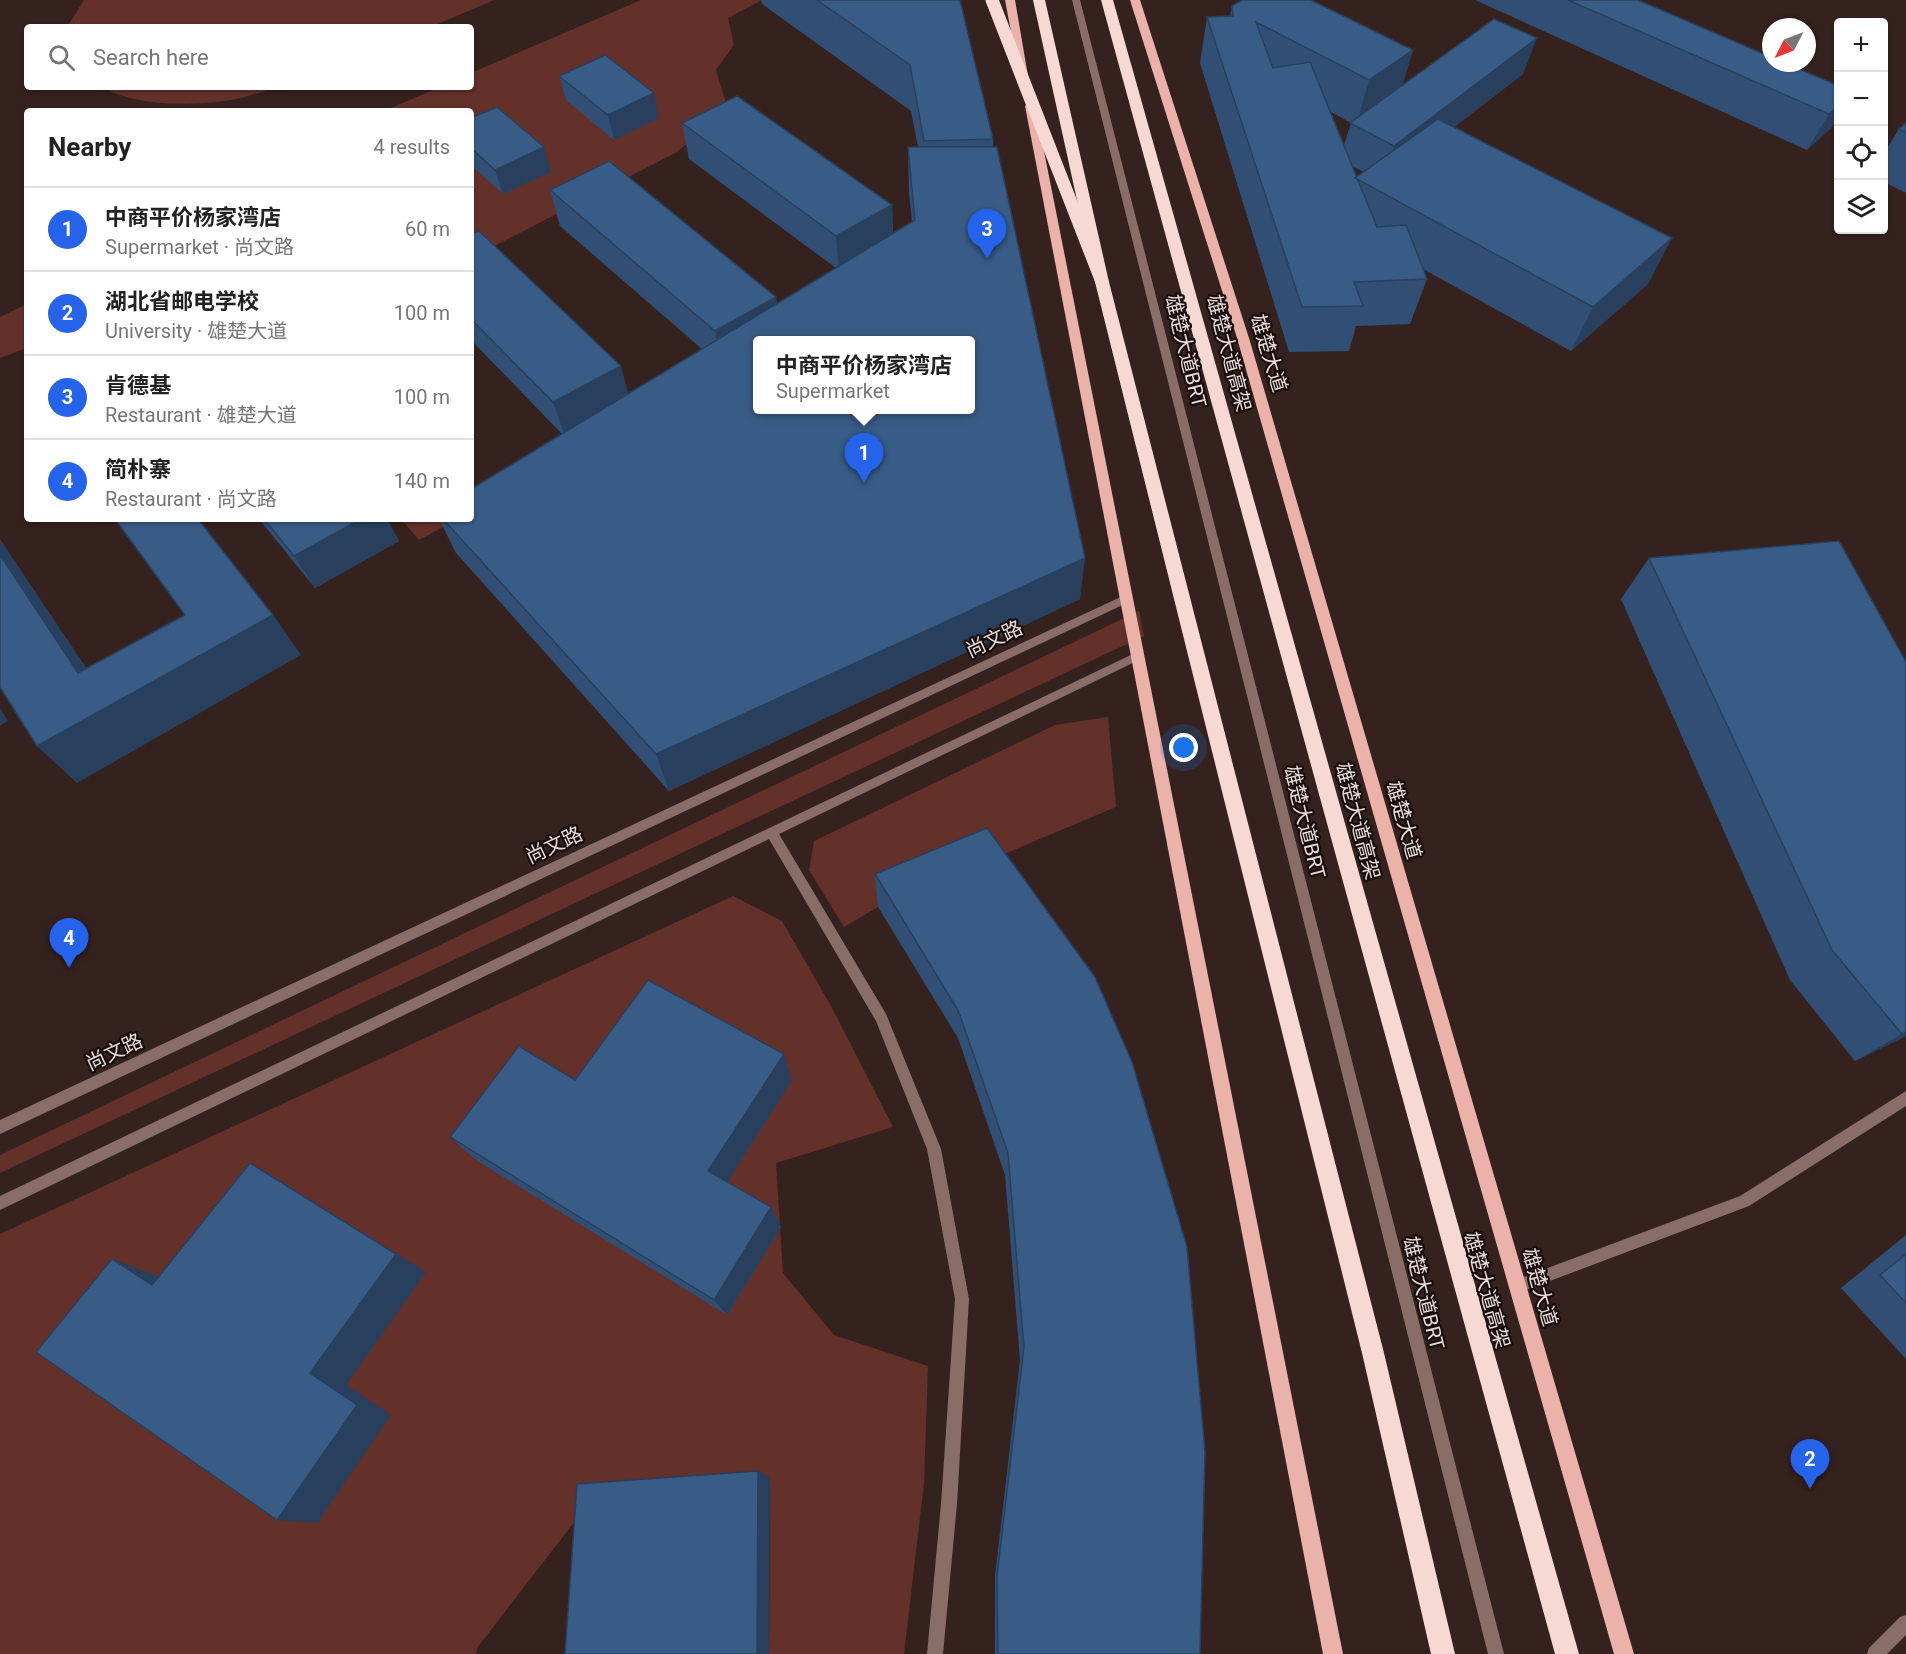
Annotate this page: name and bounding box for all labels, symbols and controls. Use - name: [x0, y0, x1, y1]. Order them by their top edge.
- north arrow: [1762, 18, 1816, 72]
- map controls: [1834, 18, 1888, 234]
- button: +: [1834, 18, 1888, 72]
- search box: [24, 24, 474, 90]
- icon: search: [45, 41, 78, 74]
- text: Search here: [93, 45, 209, 70]
- button: −: [1834, 72, 1888, 126]
- button: locate: [1834, 126, 1888, 180]
- text: Nearby: [48, 132, 131, 162]
- text: 4 results: [374, 135, 450, 159]
- button: layers: [1834, 180, 1888, 234]
- text: 中商平价杨家湾店: [105, 205, 281, 230]
- pin: 3: [968, 210, 1006, 259]
- text: 1: [62, 217, 73, 241]
- text: 60 m: [405, 217, 450, 241]
- text: Supermarket · 尚文路: [105, 235, 294, 259]
- text: 湖北省邮电学校: [105, 289, 259, 314]
- street label: 雄楚大道BRT: [1160, 292, 1212, 410]
- street label: 雄楚大道高架: [1202, 292, 1256, 414]
- text: 2: [62, 301, 73, 325]
- text: 100 m: [394, 301, 450, 325]
- street label: 雄楚大道: [1246, 311, 1292, 395]
- text: University · 雄楚大道: [105, 319, 287, 343]
- popup: [753, 336, 975, 414]
- text: 中商平价杨家湾店: [776, 353, 952, 378]
- text: 肯德基: [105, 373, 171, 398]
- text: Supermarket: [776, 379, 890, 403]
- text: 3: [62, 385, 73, 409]
- text: 100 m: [394, 385, 450, 409]
- text: Restaurant · 雄楚大道: [105, 403, 297, 427]
- pin: 1: [844, 434, 884, 483]
- text: 简朴寨: [105, 457, 171, 482]
- text: 4: [62, 469, 73, 493]
- text: 140 m: [394, 469, 450, 493]
- text: Restaurant · 尚文路: [105, 487, 277, 511]
- street label: 尚文路: [962, 615, 1026, 663]
- your location: [1169, 733, 1198, 762]
- street label: 雄楚大道高架: [1331, 760, 1385, 882]
- street label: 雄楚大道BRT: [1279, 763, 1331, 881]
- street label: 雄楚大道: [1381, 778, 1427, 862]
- street label: 尚文路: [522, 821, 586, 869]
- pin: 4: [50, 918, 88, 968]
- street label: 尚文路: [82, 1028, 146, 1076]
- street label: 雄楚大道高架: [1459, 1229, 1515, 1351]
- street label: 雄楚大道BRT: [1398, 1234, 1450, 1352]
- street label: 雄楚大道: [1517, 1245, 1563, 1329]
- pin: 2: [1790, 1440, 1830, 1489]

